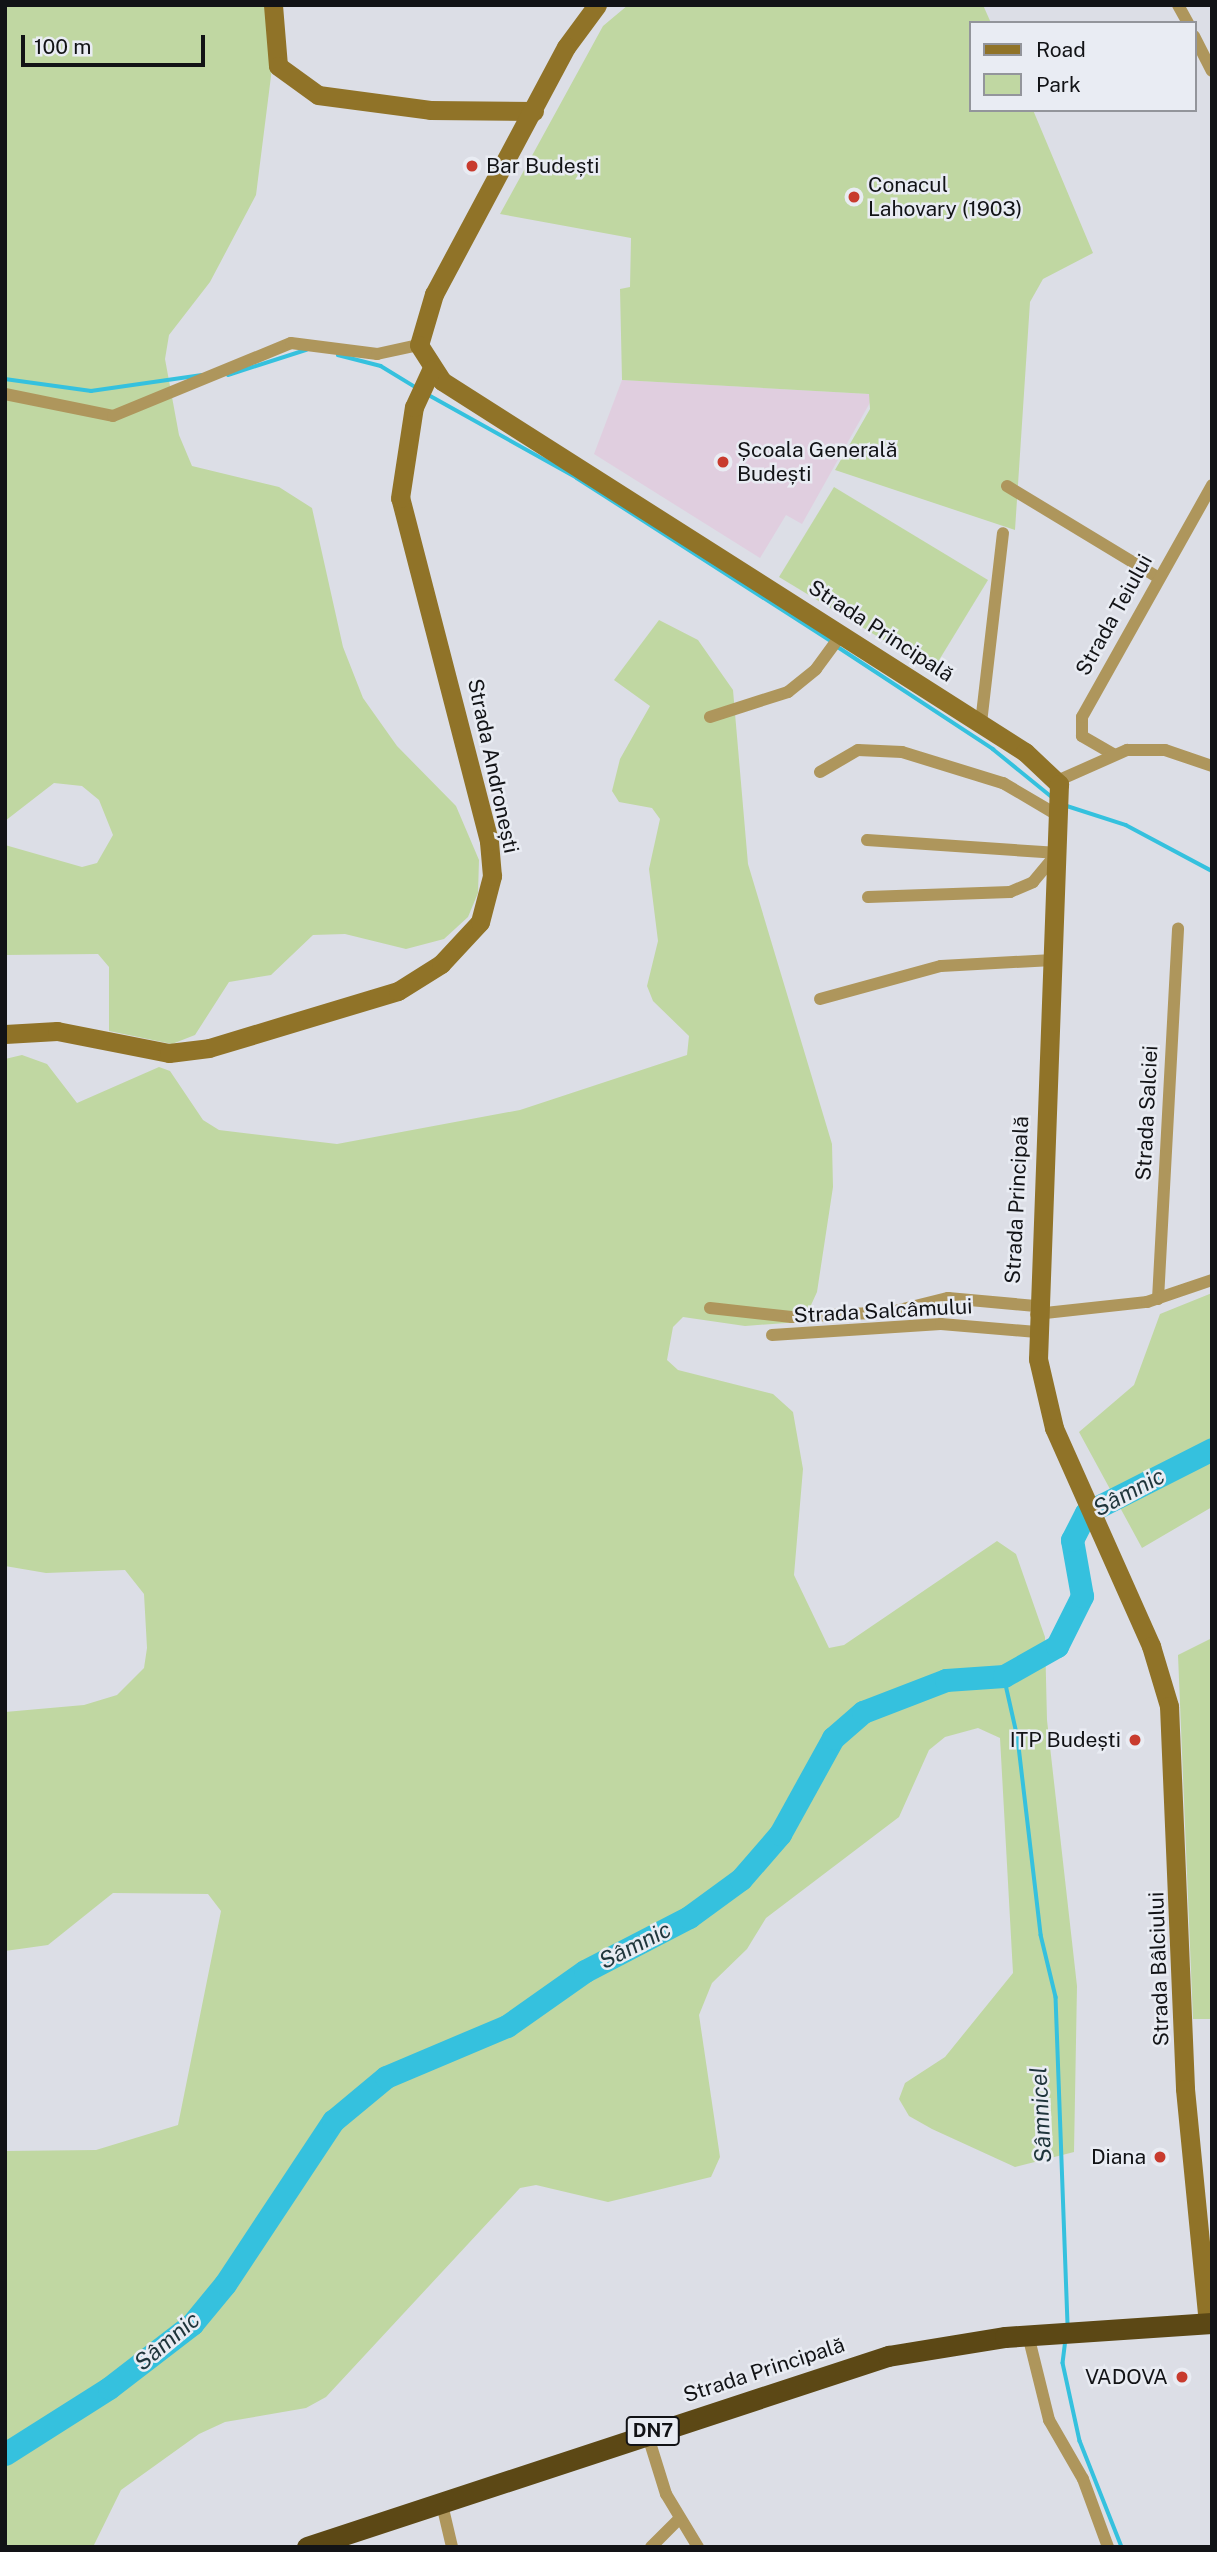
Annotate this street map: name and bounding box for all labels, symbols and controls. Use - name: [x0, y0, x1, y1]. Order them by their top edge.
- scale bar: [24, 21, 208, 65]
- legend: [968, 21, 1196, 112]
- text: 100 m: [34, 34, 91, 59]
- text: Road: [1036, 37, 1086, 62]
- text: Park: [1036, 72, 1081, 97]
- place label: Bar Budești: [486, 153, 599, 179]
- marker: Bar Budești: [464, 158, 480, 174]
- place label: Conacul Lahovary (1903): [868, 172, 1022, 222]
- marker: Conacul Lahovary (1903): [846, 189, 862, 205]
- place label: Școala Generală Budești: [737, 437, 897, 487]
- marker: Școala Generală Budești: [715, 454, 731, 470]
- street label: Strada Teiului: [1070, 550, 1158, 680]
- street label: Strada Principală: [804, 575, 958, 687]
- street label: Strada Andronești: [462, 676, 524, 856]
- street label: Strada Salciei: [1131, 1045, 1163, 1181]
- street label: Strada Principală: [1000, 1115, 1034, 1285]
- street label: Strada Salcâmului: [793, 1294, 973, 1328]
- water label: Sâmnic: [1088, 1462, 1170, 1522]
- place label: ITP Budești: [1010, 1727, 1121, 1753]
- marker: ITP Budești: [1127, 1732, 1143, 1748]
- street label: Strada Bâlciului: [1144, 1891, 1174, 2047]
- water label: Sâmnic: [594, 1915, 676, 1975]
- water label: Sâmnicel: [1025, 2066, 1057, 2164]
- place label: Diana: [1091, 2144, 1146, 2170]
- marker: Diana: [1152, 2149, 1168, 2165]
- water label: Sâmnic: [129, 2306, 205, 2376]
- street label: Strada Principală: [680, 2332, 848, 2408]
- place label: VADOVA: [1085, 2364, 1168, 2390]
- marker: VADOVA: [1174, 2369, 1190, 2385]
- road number: DN7: [625, 2416, 681, 2446]

